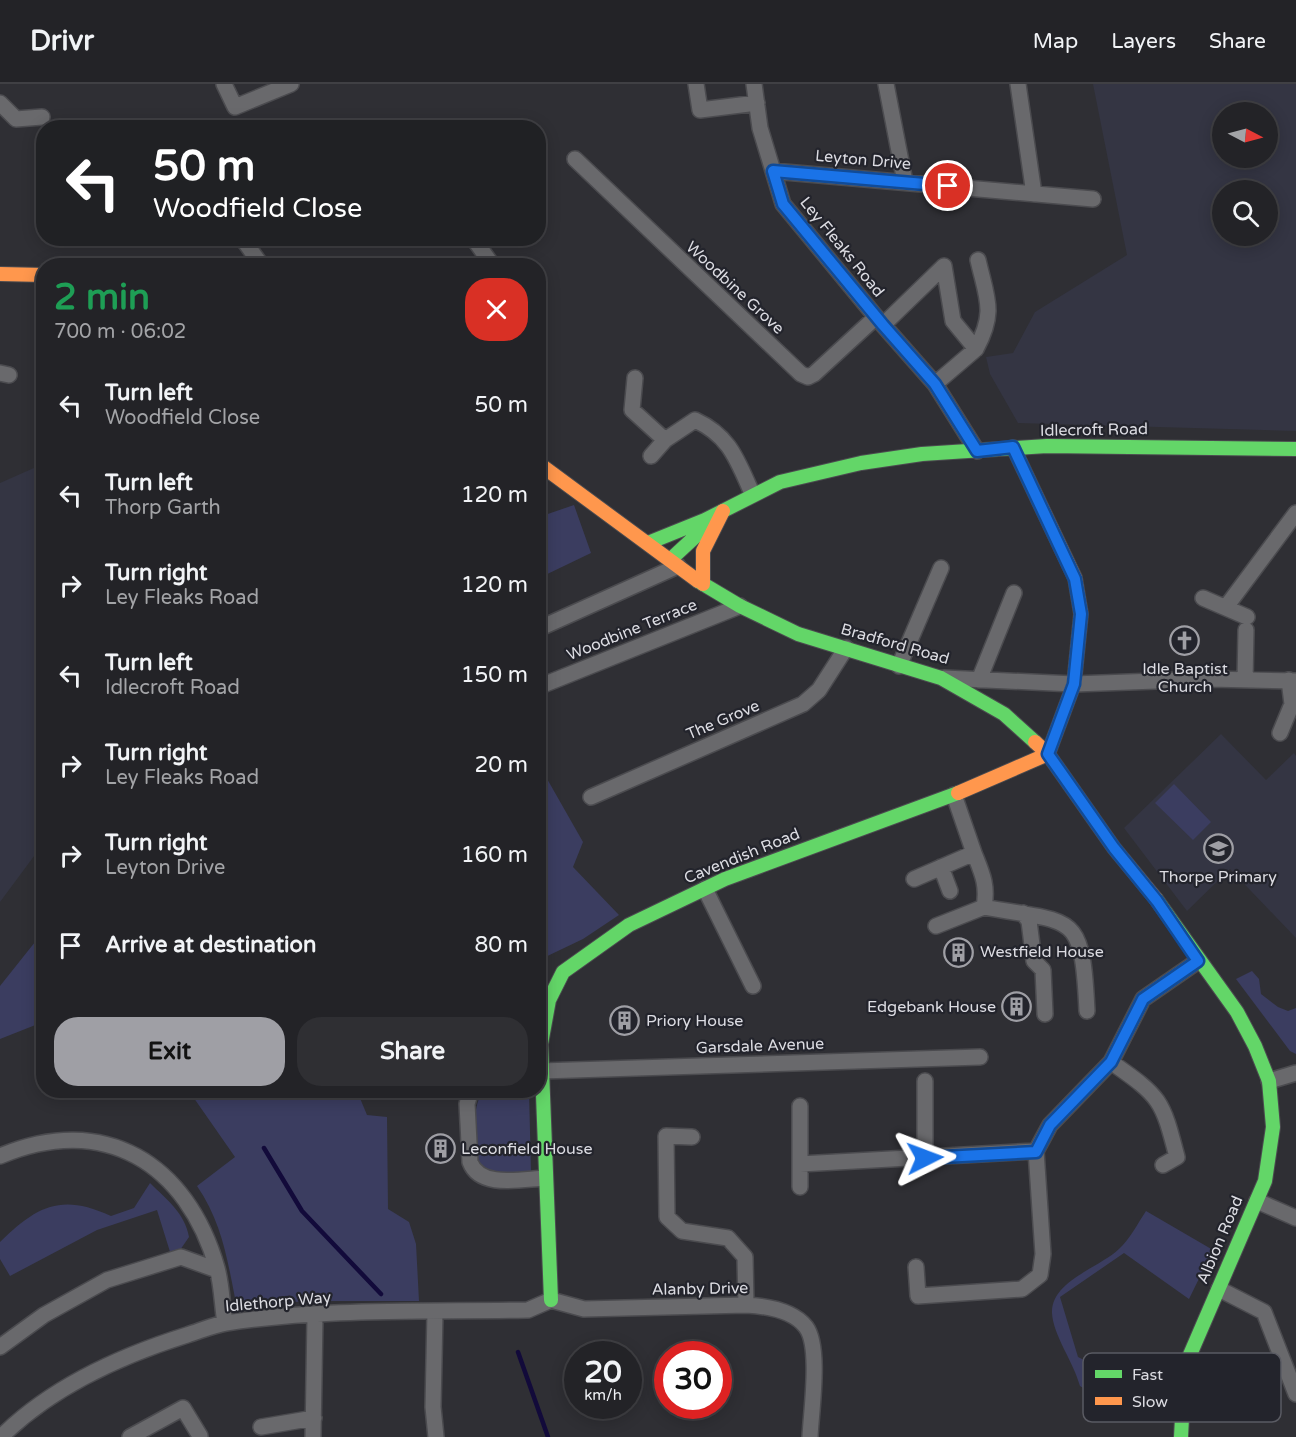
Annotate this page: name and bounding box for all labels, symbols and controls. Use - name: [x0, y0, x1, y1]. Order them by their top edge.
- text: Drivr: [30, 24, 94, 58]
- text: Map: [1033, 29, 1078, 54]
- text: Layers: [1111, 29, 1176, 54]
- text: Share: [1209, 29, 1266, 54]
- north arrow: [1212, 102, 1278, 168]
- map controls: [1212, 102, 1278, 246]
- text: 50 m: [153, 141, 255, 192]
- icon: left: [54, 144, 132, 222]
- street label: Leyton Drive: [814, 146, 912, 174]
- pin: [922, 160, 973, 211]
- icon: arrive: [931, 169, 964, 202]
- button: search: [1212, 180, 1278, 246]
- text: Woodfield Close: [153, 192, 362, 225]
- street label: Ley Fleaks Road: [795, 193, 889, 301]
- street label: Woodbine Grove: [682, 237, 788, 339]
- text: 2 min: [54, 276, 150, 319]
- button: close: [465, 278, 528, 341]
- text: 700 m · 06:02: [54, 320, 186, 344]
- text: Turn left: [105, 380, 193, 406]
- icon: left: [54, 389, 87, 422]
- text: 50 m: [474, 392, 528, 418]
- text: Woodfield Close: [105, 406, 260, 430]
- street label: Idlecroft Road: [1040, 419, 1148, 441]
- text: Turn left: [105, 470, 193, 496]
- icon: left: [54, 479, 87, 512]
- text: 120 m: [461, 482, 528, 508]
- text: Thorp Garth: [105, 496, 221, 520]
- text: Turn right: [105, 560, 207, 586]
- icon: right: [54, 569, 87, 602]
- text: 120 m: [461, 572, 528, 598]
- text: Ley Fleaks Road: [105, 586, 259, 610]
- street label: Woodbine Terrace: [564, 595, 700, 665]
- street label: Bradford Road: [838, 619, 952, 669]
- church icon: Idle Baptist Church: [1169, 625, 1201, 657]
- text: Turn left: [105, 650, 193, 676]
- icon: left: [54, 659, 87, 692]
- place label: Idle Baptist Church: [1142, 659, 1228, 697]
- text: 150 m: [461, 662, 528, 688]
- text: Idlecroft Road: [105, 676, 240, 700]
- street label: The Grove: [683, 696, 763, 744]
- text: Turn right: [105, 740, 207, 766]
- icon: right: [54, 749, 87, 782]
- text: 20 m: [474, 752, 528, 778]
- text: Ley Fleaks Road: [105, 766, 259, 790]
- street label: Cavendish Road: [681, 824, 803, 888]
- text: Turn right: [105, 830, 207, 856]
- school or university icon: Thorpe Primary: [1202, 833, 1234, 865]
- icon: right: [54, 839, 87, 872]
- text: 160 m: [461, 842, 528, 868]
- text: Leyton Drive: [105, 856, 225, 880]
- place label: Thorpe Primary: [1159, 867, 1277, 887]
- icon: arrive: [54, 929, 87, 962]
- text: Arrive at destination: [105, 932, 316, 958]
- text: 80 m: [474, 932, 528, 958]
- building icon: Westfield House: [943, 936, 975, 968]
- place label: Westfield House: [980, 942, 1104, 962]
- building icon: Edgebank House: [1001, 991, 1033, 1023]
- place label: Edgebank House: [867, 997, 996, 1017]
- building icon: Priory House: [609, 1005, 641, 1037]
- place label: Priory House: [646, 1011, 743, 1031]
- button: Exit: [54, 1017, 285, 1086]
- button: Share: [297, 1017, 528, 1086]
- street label: Garsdale Avenue: [695, 1034, 825, 1058]
- position arrow: [893, 1126, 957, 1190]
- building icon: Leconfield House: [424, 1133, 456, 1165]
- place label: Leconfield House: [461, 1139, 593, 1159]
- street label: Albion Road: [1192, 1193, 1248, 1287]
- street label: Alanby Drive: [651, 1278, 749, 1300]
- street label: Idlethorp Way: [224, 1287, 332, 1317]
- speed limit sign: 30: [654, 1341, 732, 1419]
- legend: [1083, 1353, 1281, 1422]
- text: 20: [584, 1354, 622, 1391]
- text: Fast: [1132, 1365, 1163, 1385]
- text: km/h: [584, 1386, 622, 1404]
- text: Slow: [1132, 1392, 1168, 1412]

